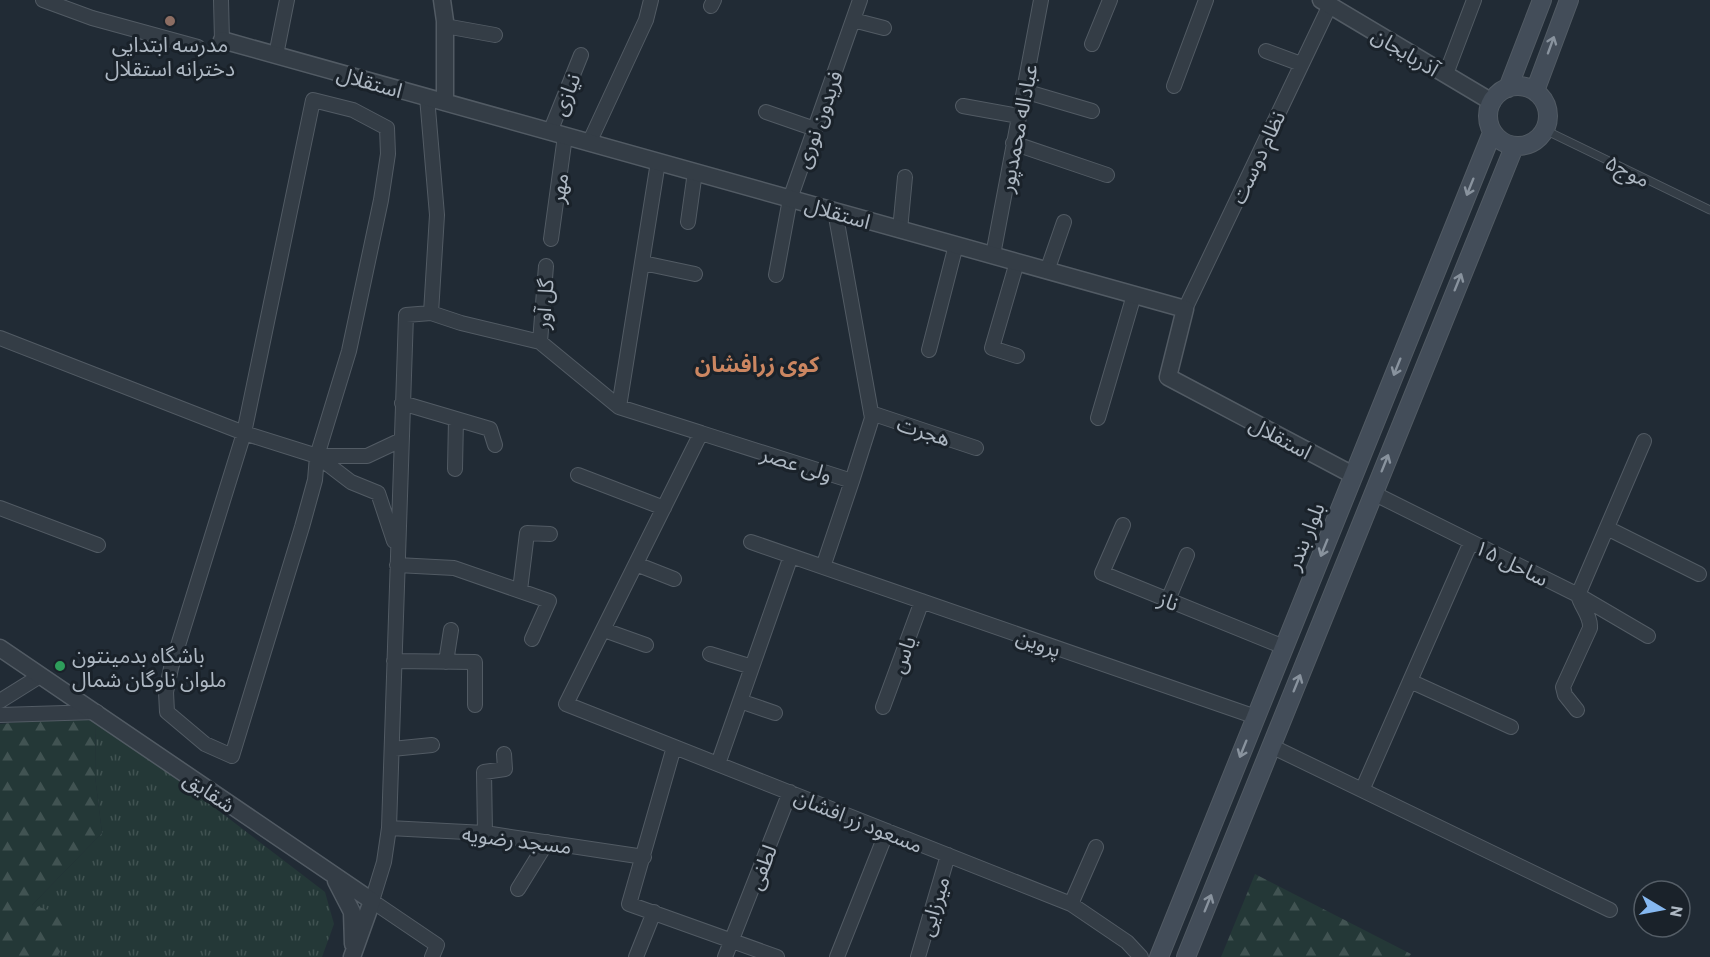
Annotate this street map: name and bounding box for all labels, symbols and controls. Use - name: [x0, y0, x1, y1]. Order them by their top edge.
- marker: مدرسه ابتدایی دخترانه استقلال: [163, 14, 177, 28]
- street label: آذربایجان: [1367, 21, 1445, 82]
- place label: مدرسه ابتدایی دخترانه استقلال: [105, 31, 235, 81]
- one-way arrow: [1547, 36, 1558, 55]
- street label: استقلال: [334, 60, 406, 103]
- street label: عباداله محمدپور: [992, 62, 1044, 196]
- street label: فریدون نوری: [789, 67, 848, 171]
- street label: نیازی: [545, 69, 586, 119]
- street label: نظام دوست: [1225, 106, 1294, 210]
- street label: موج۵: [1600, 149, 1654, 195]
- street label: مهر: [543, 171, 573, 206]
- one-way arrow: [1464, 177, 1475, 195]
- street label: استقلال: [802, 191, 874, 234]
- one-way arrow: [1453, 273, 1464, 292]
- street label: گل آور: [528, 278, 559, 331]
- district label: کوی زرافشان: [695, 350, 820, 378]
- one-way arrow: [1390, 358, 1401, 376]
- street label: هجرت: [894, 410, 954, 451]
- street label: استقلال: [1245, 410, 1316, 465]
- street label: ولی عصر: [757, 439, 836, 487]
- one-way arrow: [1380, 454, 1391, 473]
- street label: بلوار بندر: [1279, 499, 1330, 575]
- street label: ساحل ۱۵: [1471, 534, 1553, 591]
- one-way arrow: [1318, 538, 1329, 557]
- street label: ناز: [1154, 584, 1183, 616]
- street label: پروین: [1013, 623, 1065, 663]
- street label: یاس: [884, 632, 921, 676]
- place label: باشگاه بدمینتون ملوان ناوگان شمال: [72, 642, 227, 692]
- marker: باشگاه بدمینتون ملوان ناوگان شمال: [53, 659, 67, 673]
- one-way arrow: [1292, 674, 1303, 693]
- one-way arrow: [1237, 739, 1248, 757]
- street label: شقایق: [179, 765, 240, 819]
- street label: مسعود زر افشان: [791, 783, 927, 858]
- street label: مسجد رضویه: [461, 820, 573, 859]
- street label: لطفی: [741, 841, 782, 893]
- street label: میرزایی: [912, 873, 955, 939]
- north arrow: [1632, 879, 1692, 939]
- one-way arrow: [1203, 894, 1214, 912]
- text: N: [1667, 905, 1688, 919]

